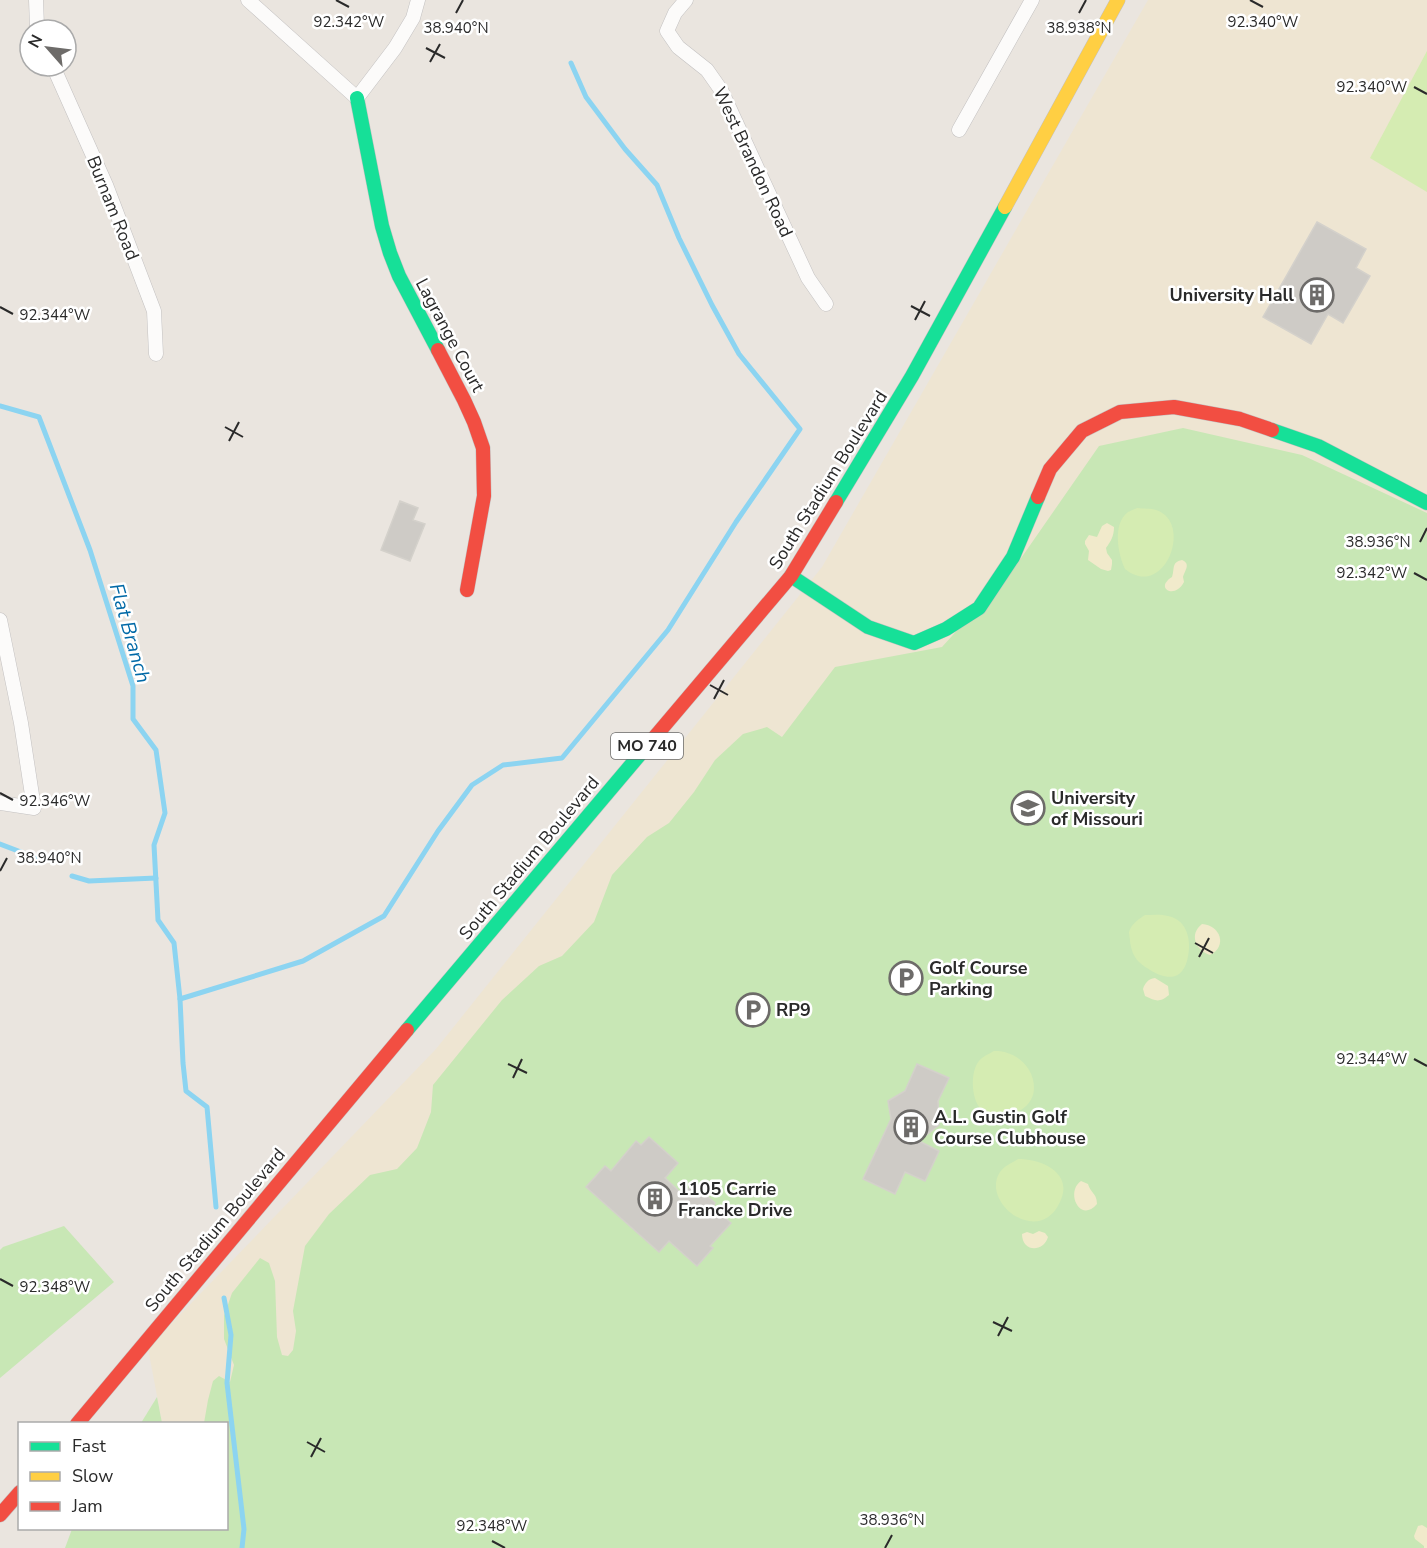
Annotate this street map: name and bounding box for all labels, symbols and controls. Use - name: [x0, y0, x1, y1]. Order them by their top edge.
- text: 92.342°W: [314, 12, 385, 32]
- text: 92.340°W: [1228, 12, 1299, 32]
- north arrow: [18, 18, 78, 78]
- text: 38.940°N: [423, 18, 489, 38]
- text: 38.938°N: [1046, 18, 1112, 38]
- text: N: [23, 31, 48, 52]
- text: 92.340°W: [1337, 77, 1408, 97]
- street label: West Brandon Road: [708, 83, 798, 241]
- street label: Burnam Road: [81, 152, 145, 264]
- street label: Lagrange Court: [410, 274, 490, 397]
- building icon: University Hall: [1299, 277, 1335, 313]
- place label: University Hall: [1170, 283, 1294, 307]
- text: 92.344°W: [20, 305, 91, 325]
- street label: South Stadium Boulevard: [763, 386, 893, 574]
- text: 38.936°N: [1345, 532, 1411, 552]
- text: 92.342°W: [1337, 563, 1408, 583]
- water label: Flat Branch: [103, 580, 157, 686]
- road number: MO 740: [611, 733, 683, 759]
- street label: South Stadium Boulevard: [453, 771, 605, 945]
- place label: University of Missouri: [1051, 786, 1143, 831]
- school or university icon: University of Missouri: [1010, 790, 1046, 826]
- text: 92.346°W: [20, 791, 91, 811]
- text: 38.940°N: [16, 848, 82, 868]
- place label: Golf Course Parking: [929, 956, 1028, 1001]
- parking icon: Golf Course Parking: [888, 960, 924, 996]
- parking icon: RP9: [735, 992, 771, 1028]
- place label: RP9: [776, 998, 811, 1022]
- text: 92.344°W: [1337, 1049, 1408, 1069]
- place label: A.L. Gustin Golf Course Clubhouse: [934, 1105, 1086, 1150]
- building icon: A.L. Gustin Golf Course Clubhouse: [893, 1109, 929, 1145]
- street label: South Stadium Boulevard: [139, 1143, 291, 1317]
- place label: 1105 Carrie Francke Drive: [678, 1177, 793, 1222]
- building icon: 1105 Carrie Francke Drive: [637, 1181, 673, 1217]
- text: 92.348°W: [20, 1277, 91, 1297]
- legend: [18, 1422, 228, 1530]
- text: Fast: [72, 1434, 107, 1458]
- text: Slow: [72, 1464, 113, 1488]
- text: Jam: [71, 1494, 103, 1518]
- text: 38.936°N: [859, 1510, 925, 1530]
- text: 92.348°W: [457, 1516, 528, 1536]

